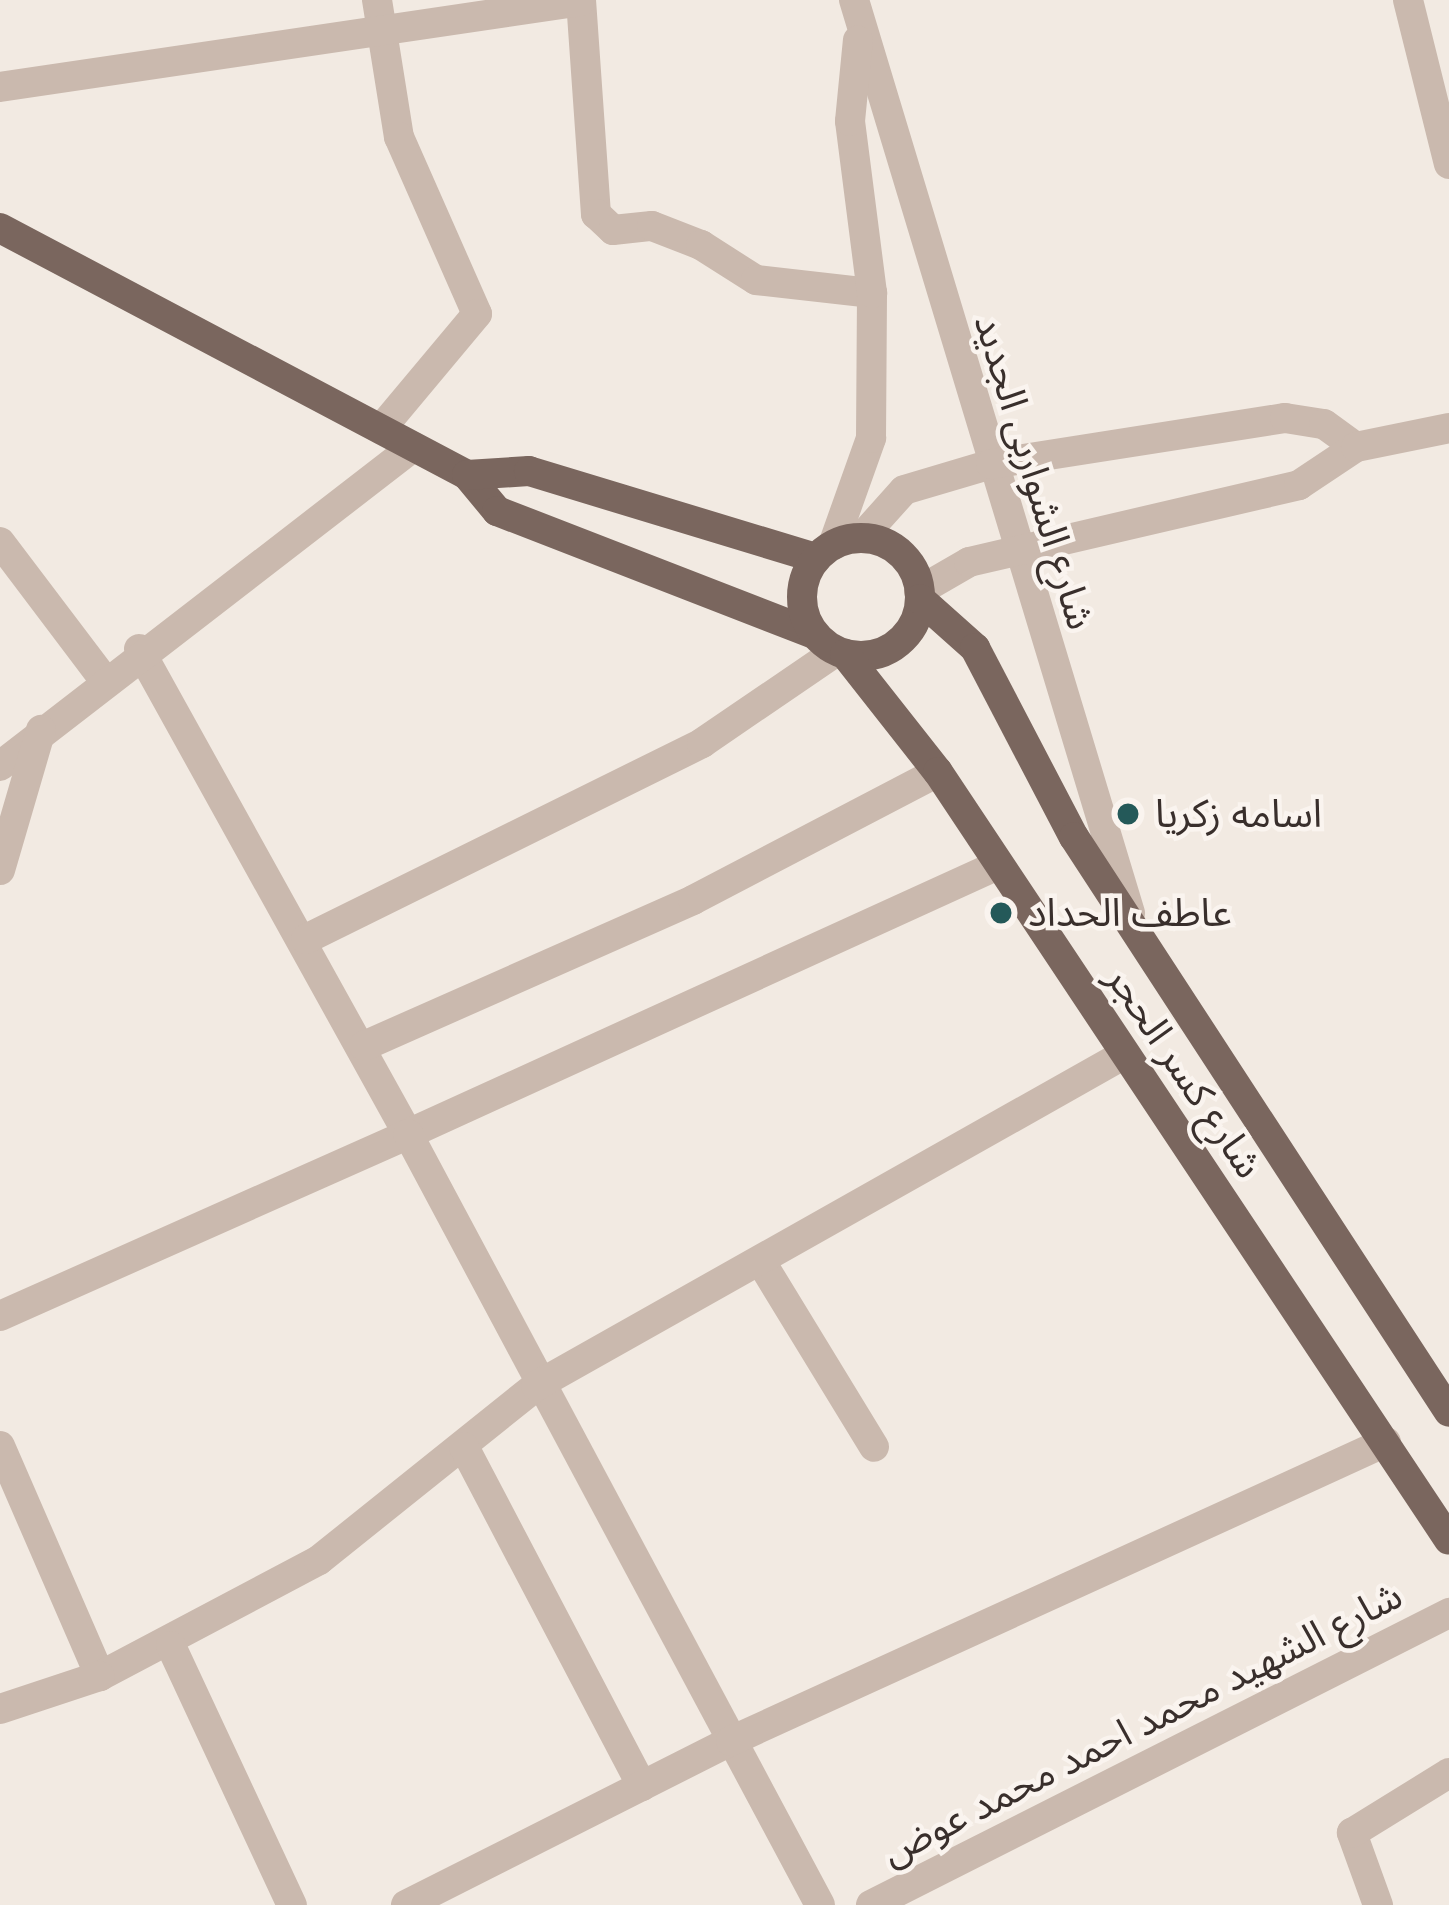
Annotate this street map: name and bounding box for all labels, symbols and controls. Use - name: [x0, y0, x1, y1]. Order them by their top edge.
- street label: شارع الشواربى الجديد: [964, 309, 1104, 635]
- place label: اسامه زكريا: [1155, 791, 1322, 837]
- marker: اسامه زكريا: [1112, 798, 1144, 830]
- place label: عاطف الحداد: [1028, 890, 1232, 936]
- marker: عاطف الحداد: [985, 897, 1017, 929]
- street label: شارع كسر الحجر: [1096, 957, 1272, 1187]
- street label: شارع الشهيد محمد احمد محمد عوض: [874, 1572, 1410, 1876]

